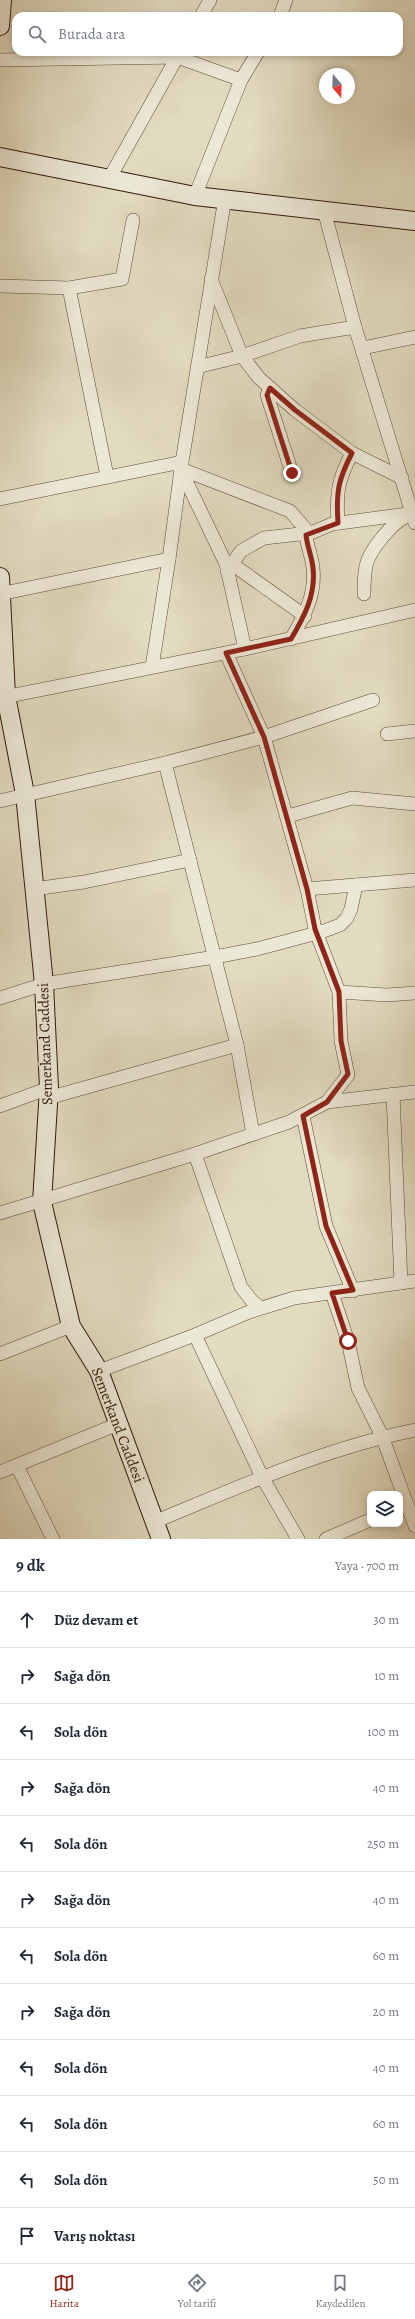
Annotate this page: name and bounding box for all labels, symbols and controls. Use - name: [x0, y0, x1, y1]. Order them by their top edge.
- search box: [12, 12, 403, 56]
- icon: search: [26, 23, 48, 45]
- text: Burada ara: [58, 24, 125, 44]
- north arrow: [319, 68, 355, 104]
- route end: [283, 464, 301, 482]
- street label: Semerkand Caddesi: [33, 983, 57, 1105]
- route start: [339, 1332, 357, 1350]
- street label: Semerkand Caddesi: [87, 1364, 149, 1486]
- map controls: [367, 1491, 403, 1527]
- button: layers: [367, 1491, 403, 1527]
- text: 9 dk: [16, 1554, 45, 1577]
- text: Yaya · 700 m: [335, 1557, 399, 1574]
- icon: ahead: [16, 1609, 38, 1631]
- text: Düz devam et: [54, 1610, 138, 1630]
- text: 30 m: [373, 1611, 399, 1628]
- icon: right: [16, 1665, 38, 1687]
- text: Sağa dön: [54, 1666, 110, 1686]
- text: 10 m: [374, 1667, 399, 1684]
- icon: left: [16, 1721, 38, 1743]
- text: Sola dön: [54, 1722, 107, 1742]
- text: 100 m: [367, 1723, 399, 1740]
- icon: right: [16, 1777, 38, 1799]
- text: Sağa dön: [54, 1778, 110, 1798]
- text: 40 m: [373, 1779, 399, 1796]
- icon: left: [16, 1833, 38, 1855]
- text: Sola dön: [54, 1834, 107, 1854]
- text: 250 m: [367, 1835, 399, 1852]
- icon: right: [16, 1889, 38, 1911]
- text: Sağa dön: [54, 1890, 110, 1910]
- text: 40 m: [373, 1891, 399, 1908]
- icon: left: [16, 1945, 38, 1967]
- text: Sola dön: [54, 1946, 107, 1966]
- text: 60 m: [373, 1947, 399, 1964]
- icon: right: [16, 2001, 38, 2023]
- text: Sağa dön: [54, 2002, 110, 2022]
- text: 20 m: [373, 2003, 399, 2020]
- icon: left: [16, 2057, 38, 2079]
- text: Sola dön: [54, 2058, 107, 2078]
- text: 40 m: [373, 2059, 399, 2076]
- icon: left: [16, 2113, 38, 2135]
- text: Sola dön: [54, 2114, 107, 2134]
- text: 60 m: [373, 2115, 399, 2132]
- icon: left: [16, 2169, 38, 2191]
- text: Sola dön: [54, 2170, 107, 2190]
- text: 50 m: [373, 2171, 399, 2188]
- icon: arrive: [16, 2225, 38, 2247]
- text: Varış noktası: [54, 2226, 135, 2246]
- tab: Harita: [50, 2272, 79, 2311]
- tab: Yol tarifi: [178, 2272, 216, 2311]
- tab: Kaydedilen: [316, 2272, 365, 2311]

